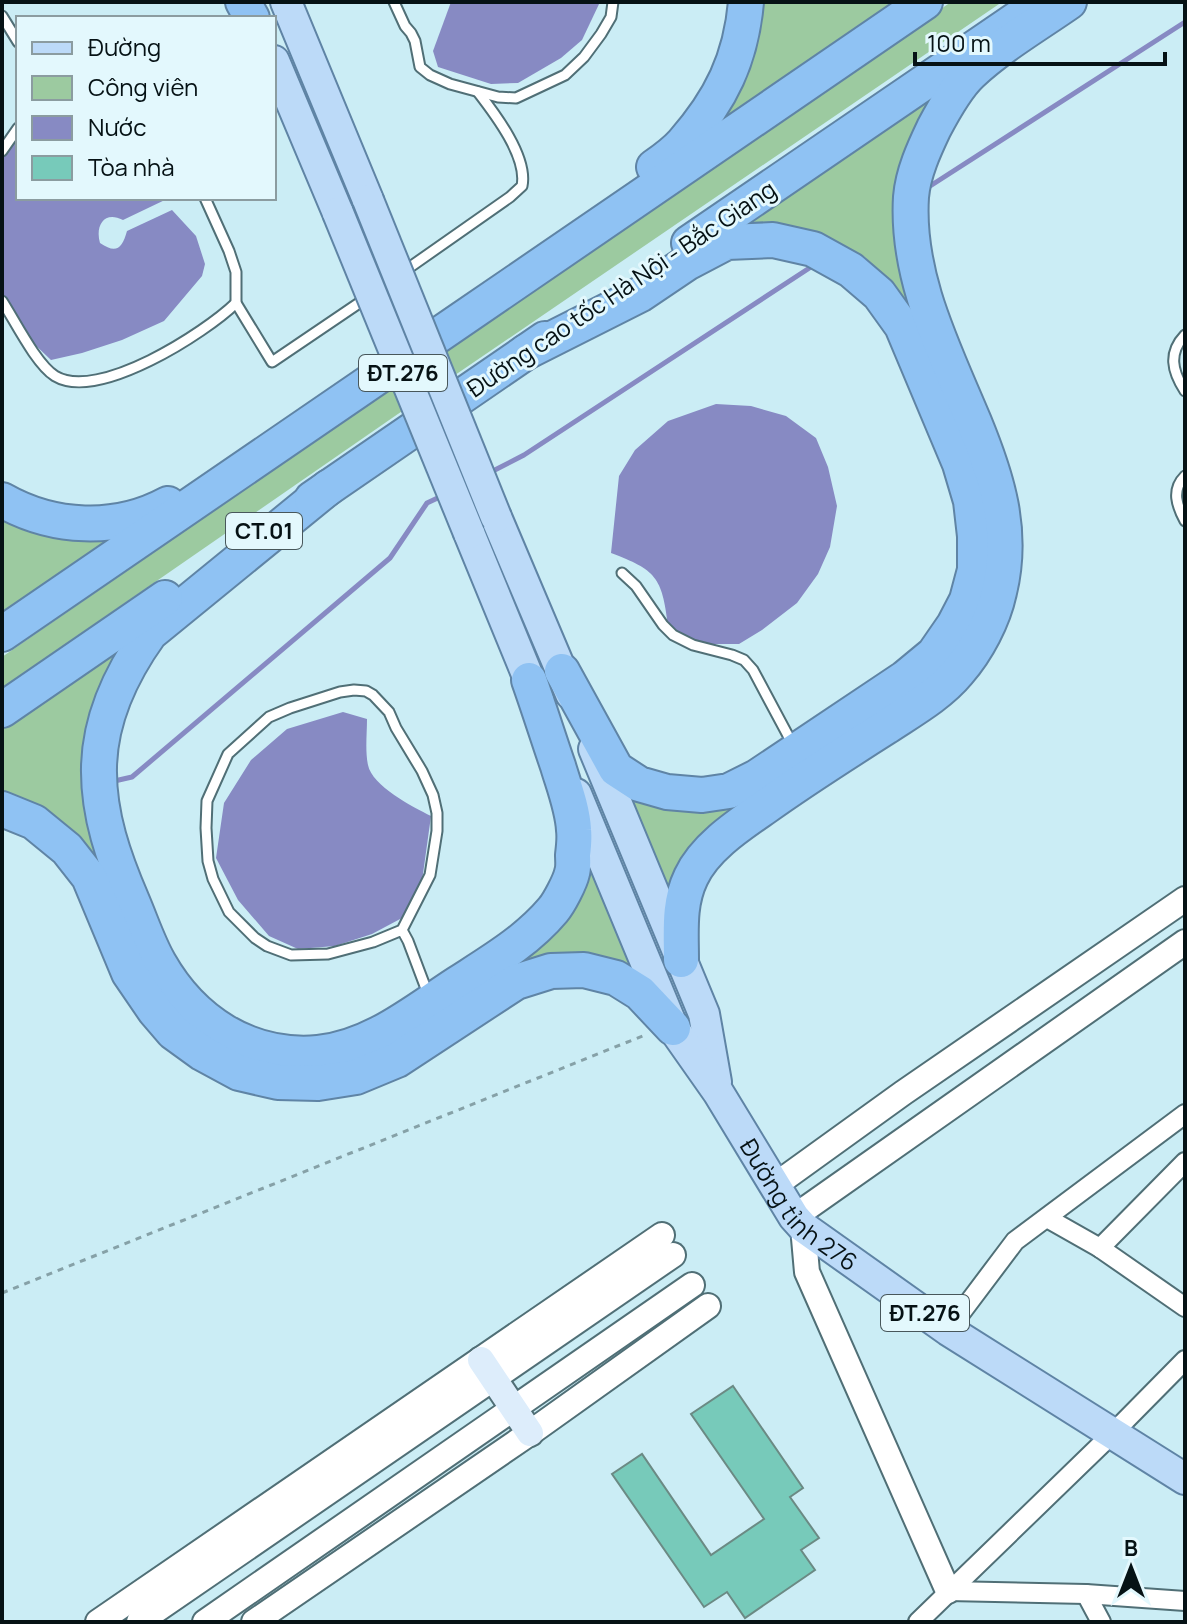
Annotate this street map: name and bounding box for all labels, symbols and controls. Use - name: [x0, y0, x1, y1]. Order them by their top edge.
- legend: [16, 16, 276, 200]
- scale bar: [915, 16, 1165, 66]
- text: 100 m: [927, 26, 991, 59]
- text: Đường: [88, 30, 161, 63]
- text: Công viên: [88, 70, 198, 103]
- text: Nước: [88, 110, 147, 143]
- text: Tòa nhà: [88, 150, 175, 183]
- street label: Đường cao tốc Hà Nội - Bắc Giang: [460, 172, 782, 404]
- road number: ĐT.276: [359, 355, 447, 391]
- road number: CT.01: [226, 513, 302, 549]
- street label: Đường tỉnh 276: [733, 1132, 865, 1278]
- road number: ĐT.276: [881, 1295, 969, 1331]
- north arrow: [1091, 1528, 1171, 1608]
- text: B: [1124, 1533, 1138, 1563]

